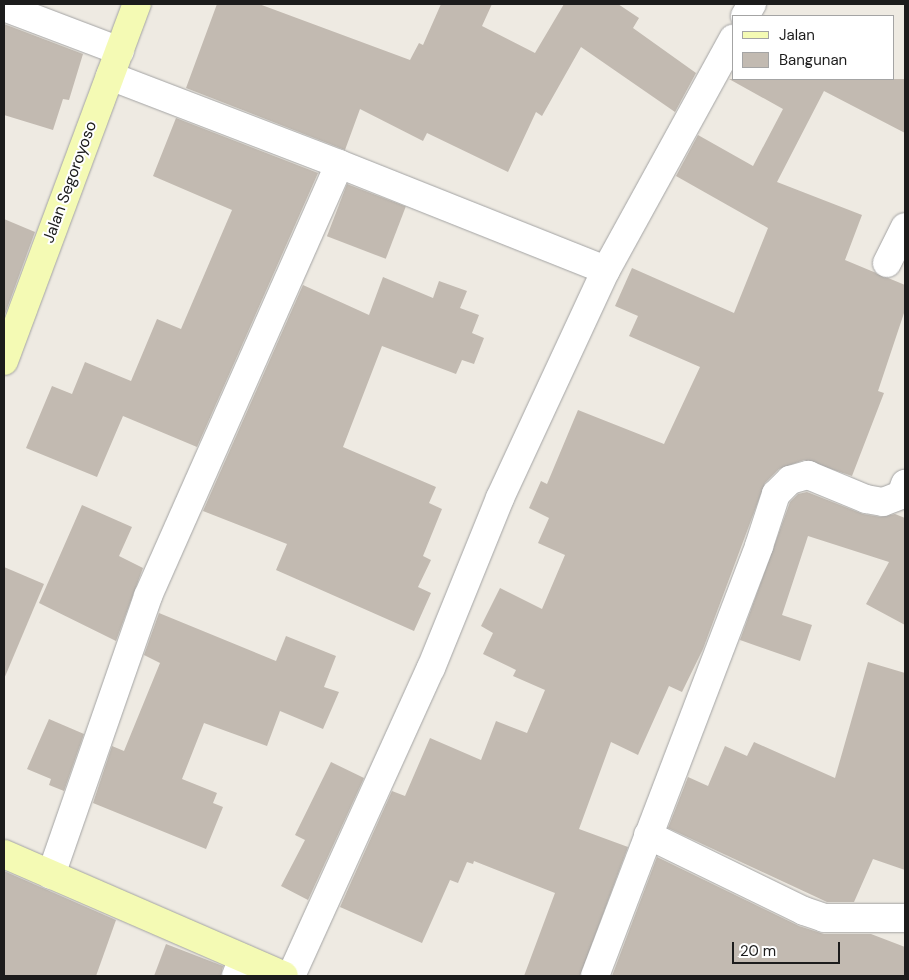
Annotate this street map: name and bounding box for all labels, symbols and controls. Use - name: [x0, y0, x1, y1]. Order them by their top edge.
- legend: [732, 15, 894, 80]
- text: Jalan: [779, 25, 815, 45]
- text: Bangunan: [779, 50, 847, 70]
- street label: Jalan Segoroyoso: [39, 118, 101, 246]
- scale bar: [734, 932, 842, 964]
- text: 20 m: [740, 941, 776, 961]

